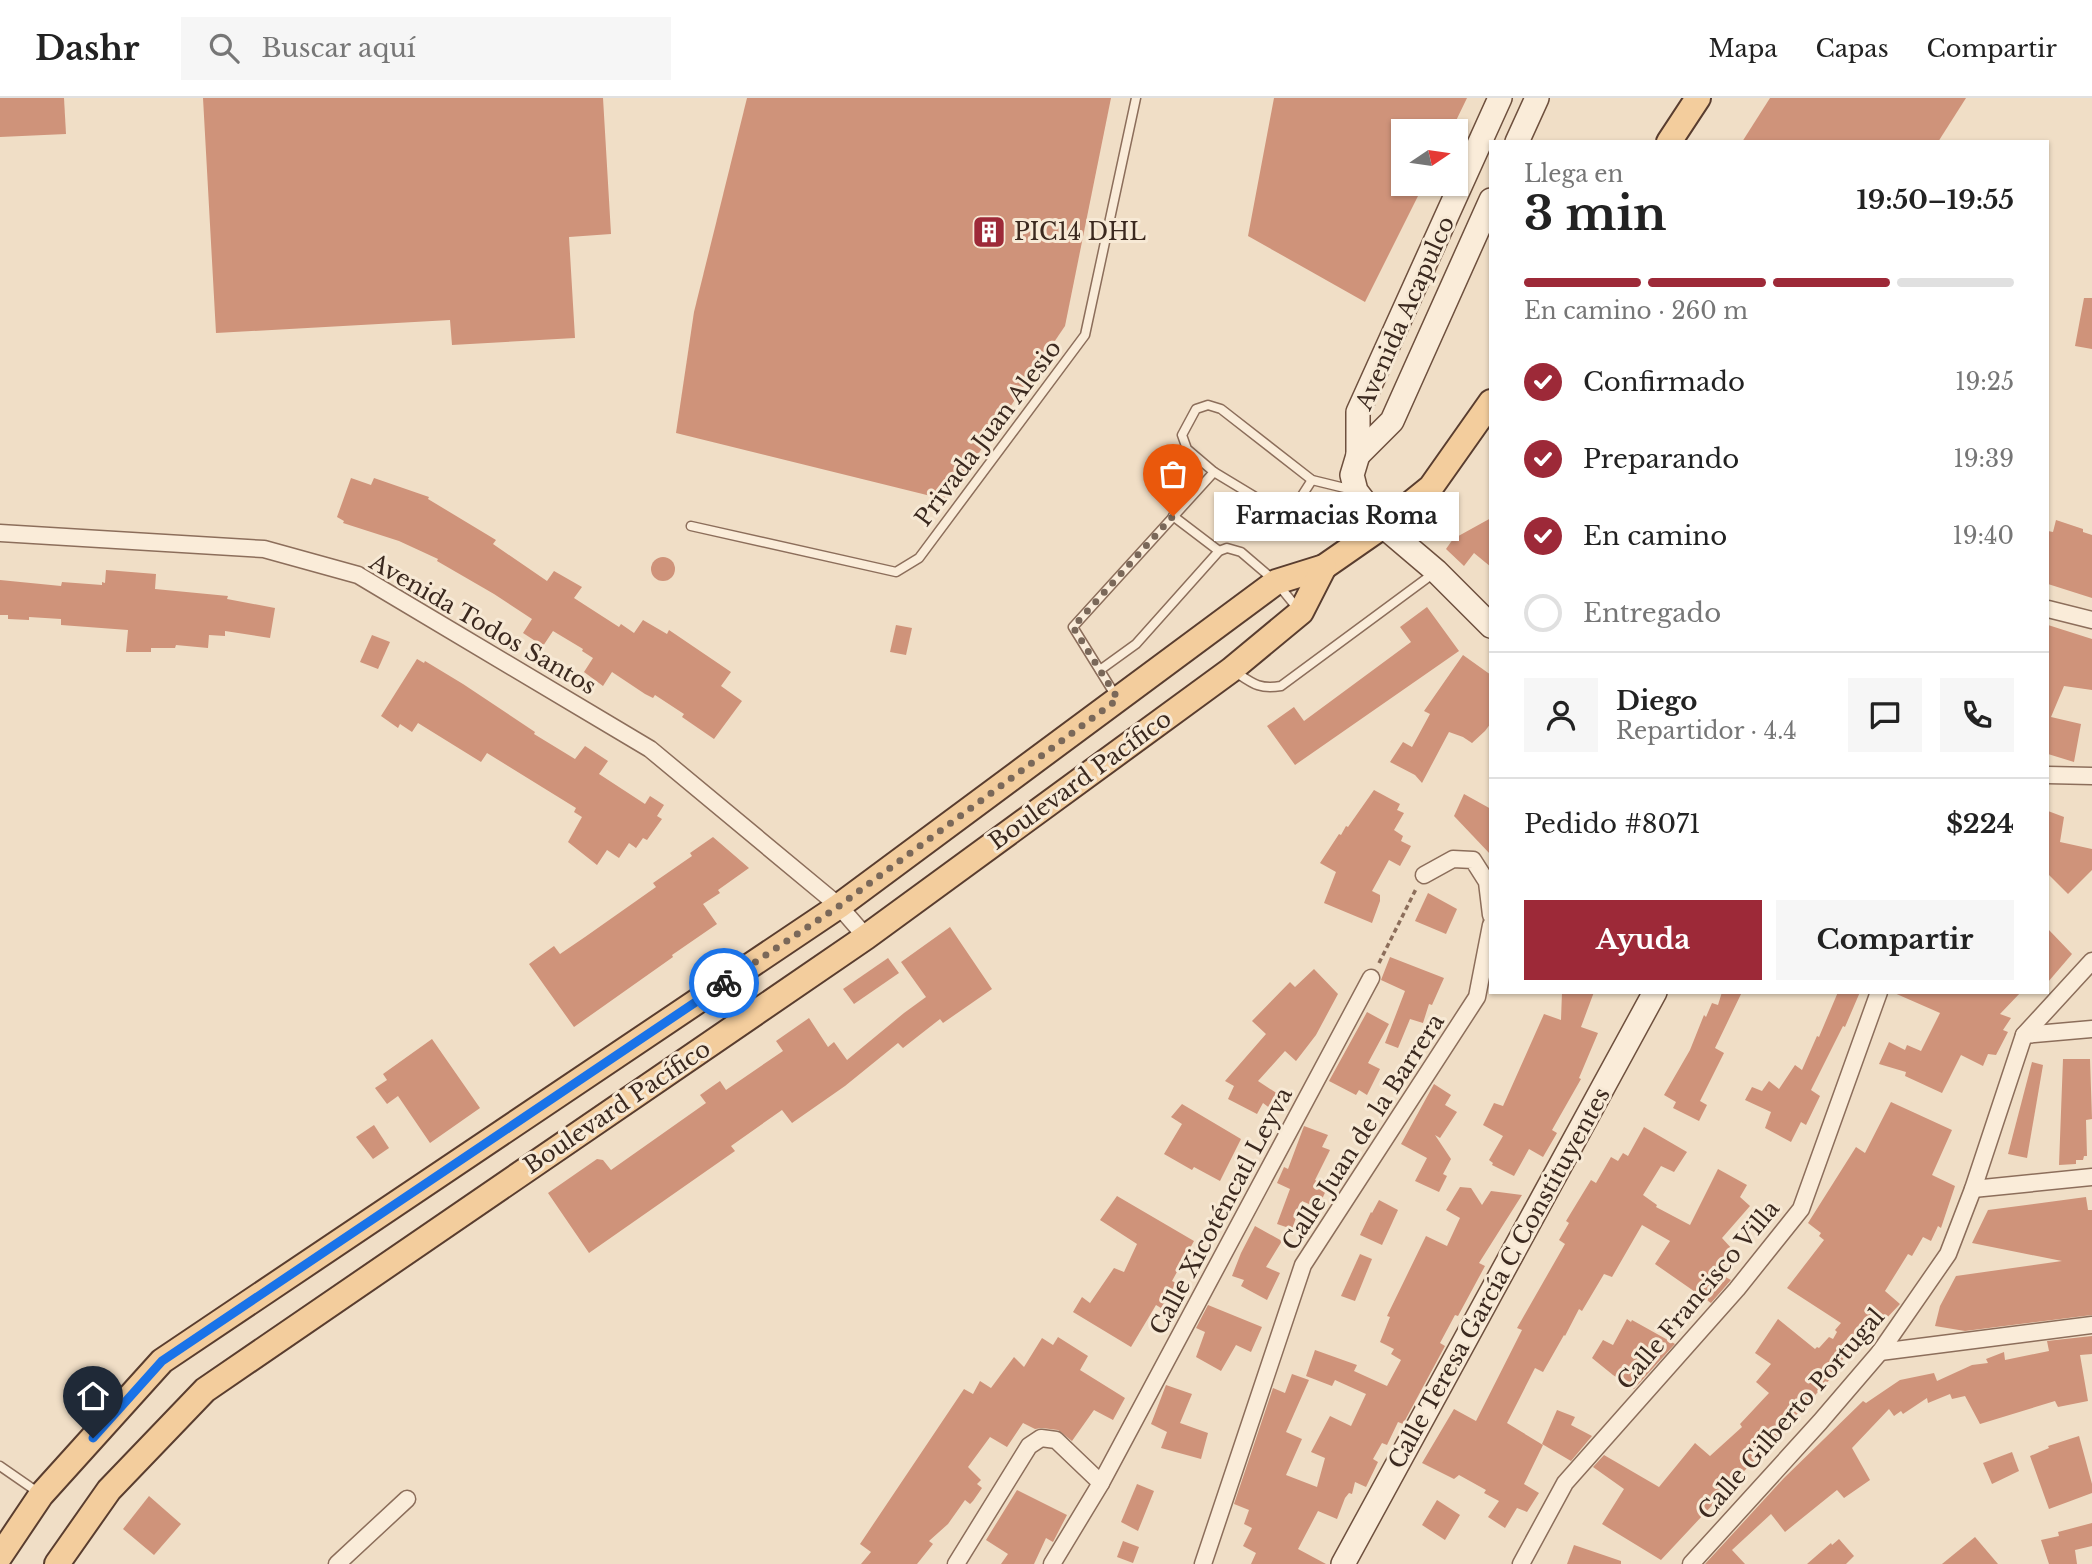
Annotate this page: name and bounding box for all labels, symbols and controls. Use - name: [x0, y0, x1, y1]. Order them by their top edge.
- search box: [181, 17, 671, 80]
- text: Dashr: [35, 28, 139, 69]
- icon: search: [205, 29, 243, 67]
- text: Buscar aquí: [261, 32, 416, 64]
- text: Mapa: [1708, 34, 1778, 63]
- text: Capas: [1816, 34, 1889, 63]
- text: Compartir: [1927, 34, 2057, 63]
- north arrow: [1391, 119, 1468, 196]
- map controls: [1391, 119, 1468, 196]
- text: Llega en: [1524, 160, 1623, 188]
- text: 19:50–19:55: [1856, 184, 2014, 216]
- text: 3 min: [1524, 185, 1666, 242]
- street label: Avenida Acapulco: [1349, 212, 1460, 415]
- building icon: PIC14 DHL: [970, 213, 1008, 251]
- place label: PIC14 DHL: [1014, 218, 1146, 246]
- text: En camino · 260 m: [1524, 297, 1748, 325]
- street label: Privada Juan Alesio: [909, 334, 1067, 532]
- icon: check: [1524, 363, 1562, 401]
- text: Confirmado: [1583, 366, 1745, 398]
- text: 19:25: [1955, 368, 2014, 396]
- icon: check: [1524, 440, 1562, 478]
- text: Preparando: [1583, 443, 1739, 475]
- pin: [1143, 444, 1203, 516]
- text: 19:39: [1953, 445, 2014, 473]
- icon: bag: [1154, 455, 1192, 493]
- callout: Farmacias Roma: [1215, 492, 1460, 540]
- text: Farmacias Roma: [1235, 502, 1438, 530]
- icon: check: [1524, 517, 1562, 555]
- text: En camino: [1583, 520, 1727, 552]
- text: 19:40: [1953, 522, 2014, 550]
- street label: Avenida Todos Santos: [364, 547, 601, 700]
- text: Entregado: [1583, 597, 1721, 629]
- button: person: [1524, 678, 1598, 752]
- button: chat: [1848, 678, 1922, 752]
- button: phone: [1940, 678, 2014, 752]
- text: Diego: [1616, 685, 1697, 717]
- street label: Boulevard Pacífico: [983, 704, 1177, 856]
- text: Repartidor · 4.4: [1616, 717, 1797, 745]
- text: Pedido #8071: [1524, 808, 1701, 840]
- text: $224: [1946, 808, 2014, 840]
- button: Ayuda: [1524, 900, 1762, 980]
- button: Compartir: [1776, 900, 2014, 980]
- courier: [689, 948, 759, 1018]
- icon: bike: [705, 964, 743, 1002]
- street label: Calle Juan de la Barrera: [1276, 1008, 1450, 1255]
- street label: Boulevard Pacífico: [519, 1034, 715, 1180]
- street label: Calle Xicoténcatl Leyva: [1144, 1082, 1298, 1339]
- street label: Calle Teresa García C Constituyentes: [1382, 1082, 1616, 1474]
- street label: Calle Francisco Villa: [1611, 1195, 1785, 1395]
- street label: Calle Gilberto Portugal: [1692, 1303, 1890, 1525]
- pin: [63, 1366, 123, 1438]
- icon: home: [74, 1377, 112, 1415]

